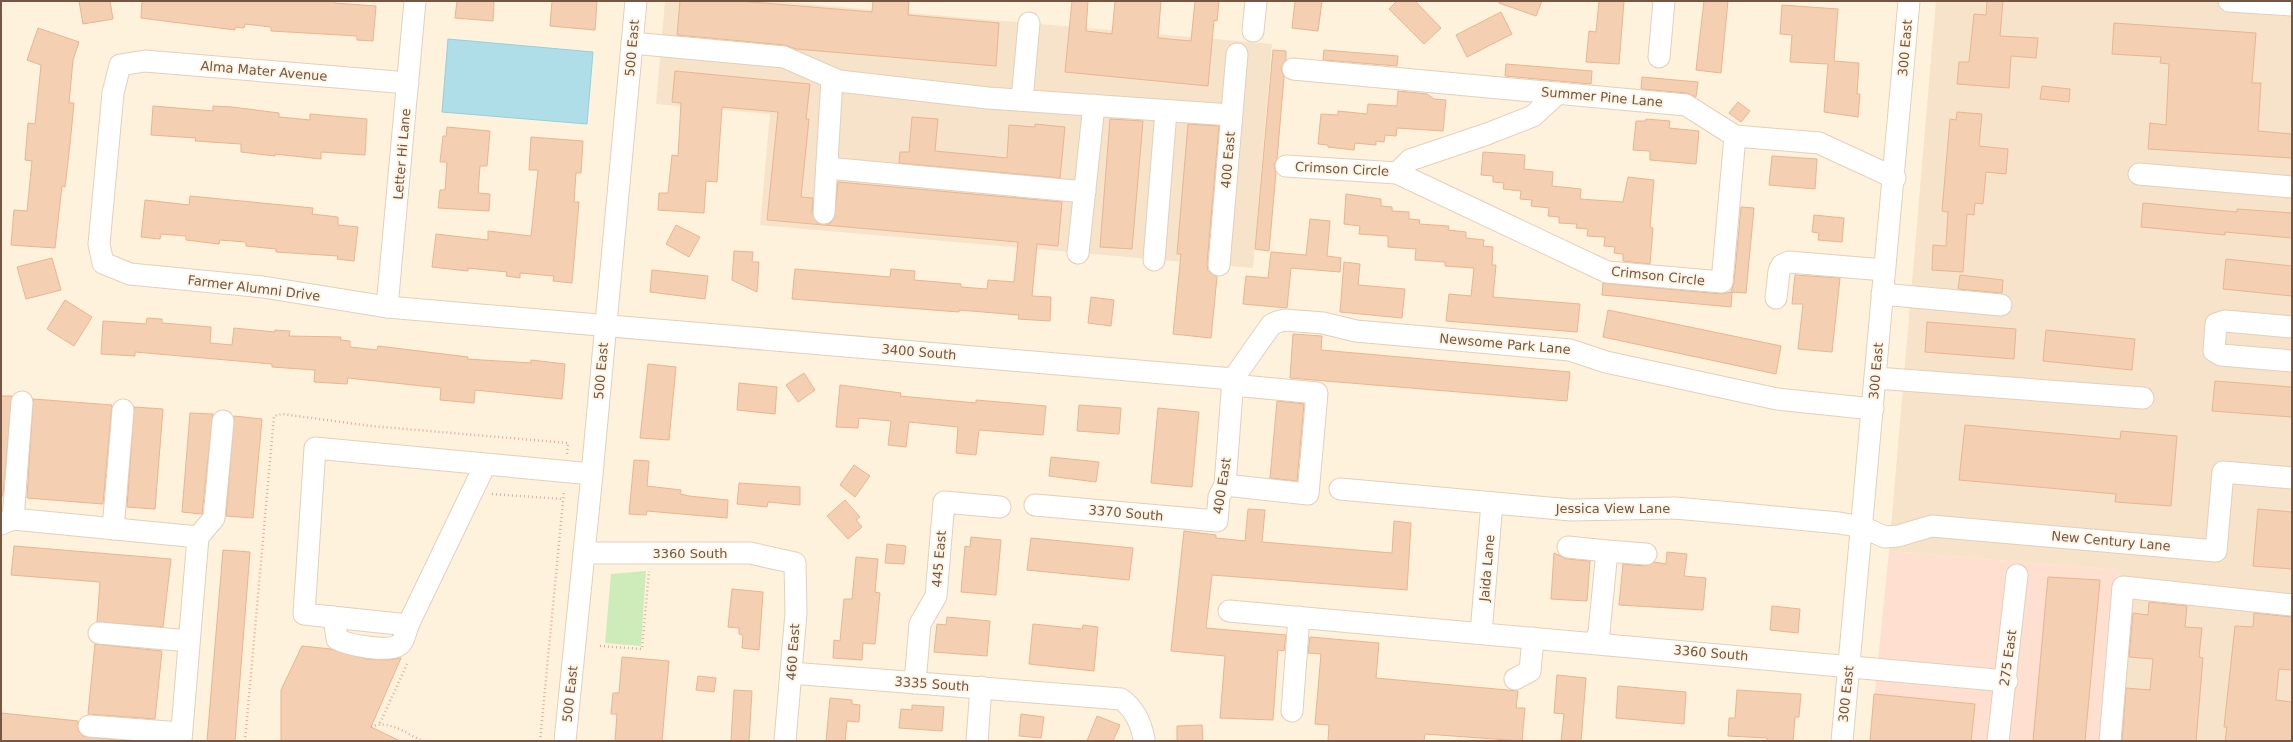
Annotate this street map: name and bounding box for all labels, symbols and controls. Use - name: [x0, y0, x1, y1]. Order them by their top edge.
- street label: 500 East: [622, 19, 642, 77]
- street label: 300 East: [1895, 19, 1915, 77]
- street label: Alma Mater Avenue: [200, 58, 328, 84]
- street label: Summer Pine Lane: [1540, 84, 1664, 110]
- street label: Letter Hi Lane: [391, 108, 413, 200]
- street label: 400 East: [1218, 131, 1238, 189]
- street label: Crimson Circle: [1295, 159, 1389, 179]
- street label: Crimson Circle: [1610, 264, 1706, 288]
- street label: Farmer Alumni Drive: [187, 272, 321, 304]
- street label: Newsome Park Lane: [1439, 331, 1571, 357]
- street label: 3400 South: [881, 341, 957, 363]
- street label: 500 East: [591, 342, 611, 400]
- street label: 300 East: [1866, 342, 1886, 400]
- street label: 400 East: [1210, 457, 1234, 515]
- street label: Jessica View Lane: [1555, 501, 1670, 516]
- street label: 3370 South: [1088, 502, 1164, 524]
- street label: New Century Lane: [2051, 528, 2171, 554]
- street label: 445 East: [929, 530, 949, 588]
- street label: Jaida Lane: [1477, 534, 1497, 603]
- street label: 3360 South: [653, 546, 728, 561]
- street label: 460 East: [784, 623, 802, 681]
- street label: 275 East: [1997, 629, 2019, 687]
- street label: 3360 South: [1673, 642, 1749, 664]
- street label: 500 East: [560, 665, 580, 723]
- street label: 300 East: [1836, 665, 1856, 723]
- street label: 3335 South: [894, 674, 970, 694]

